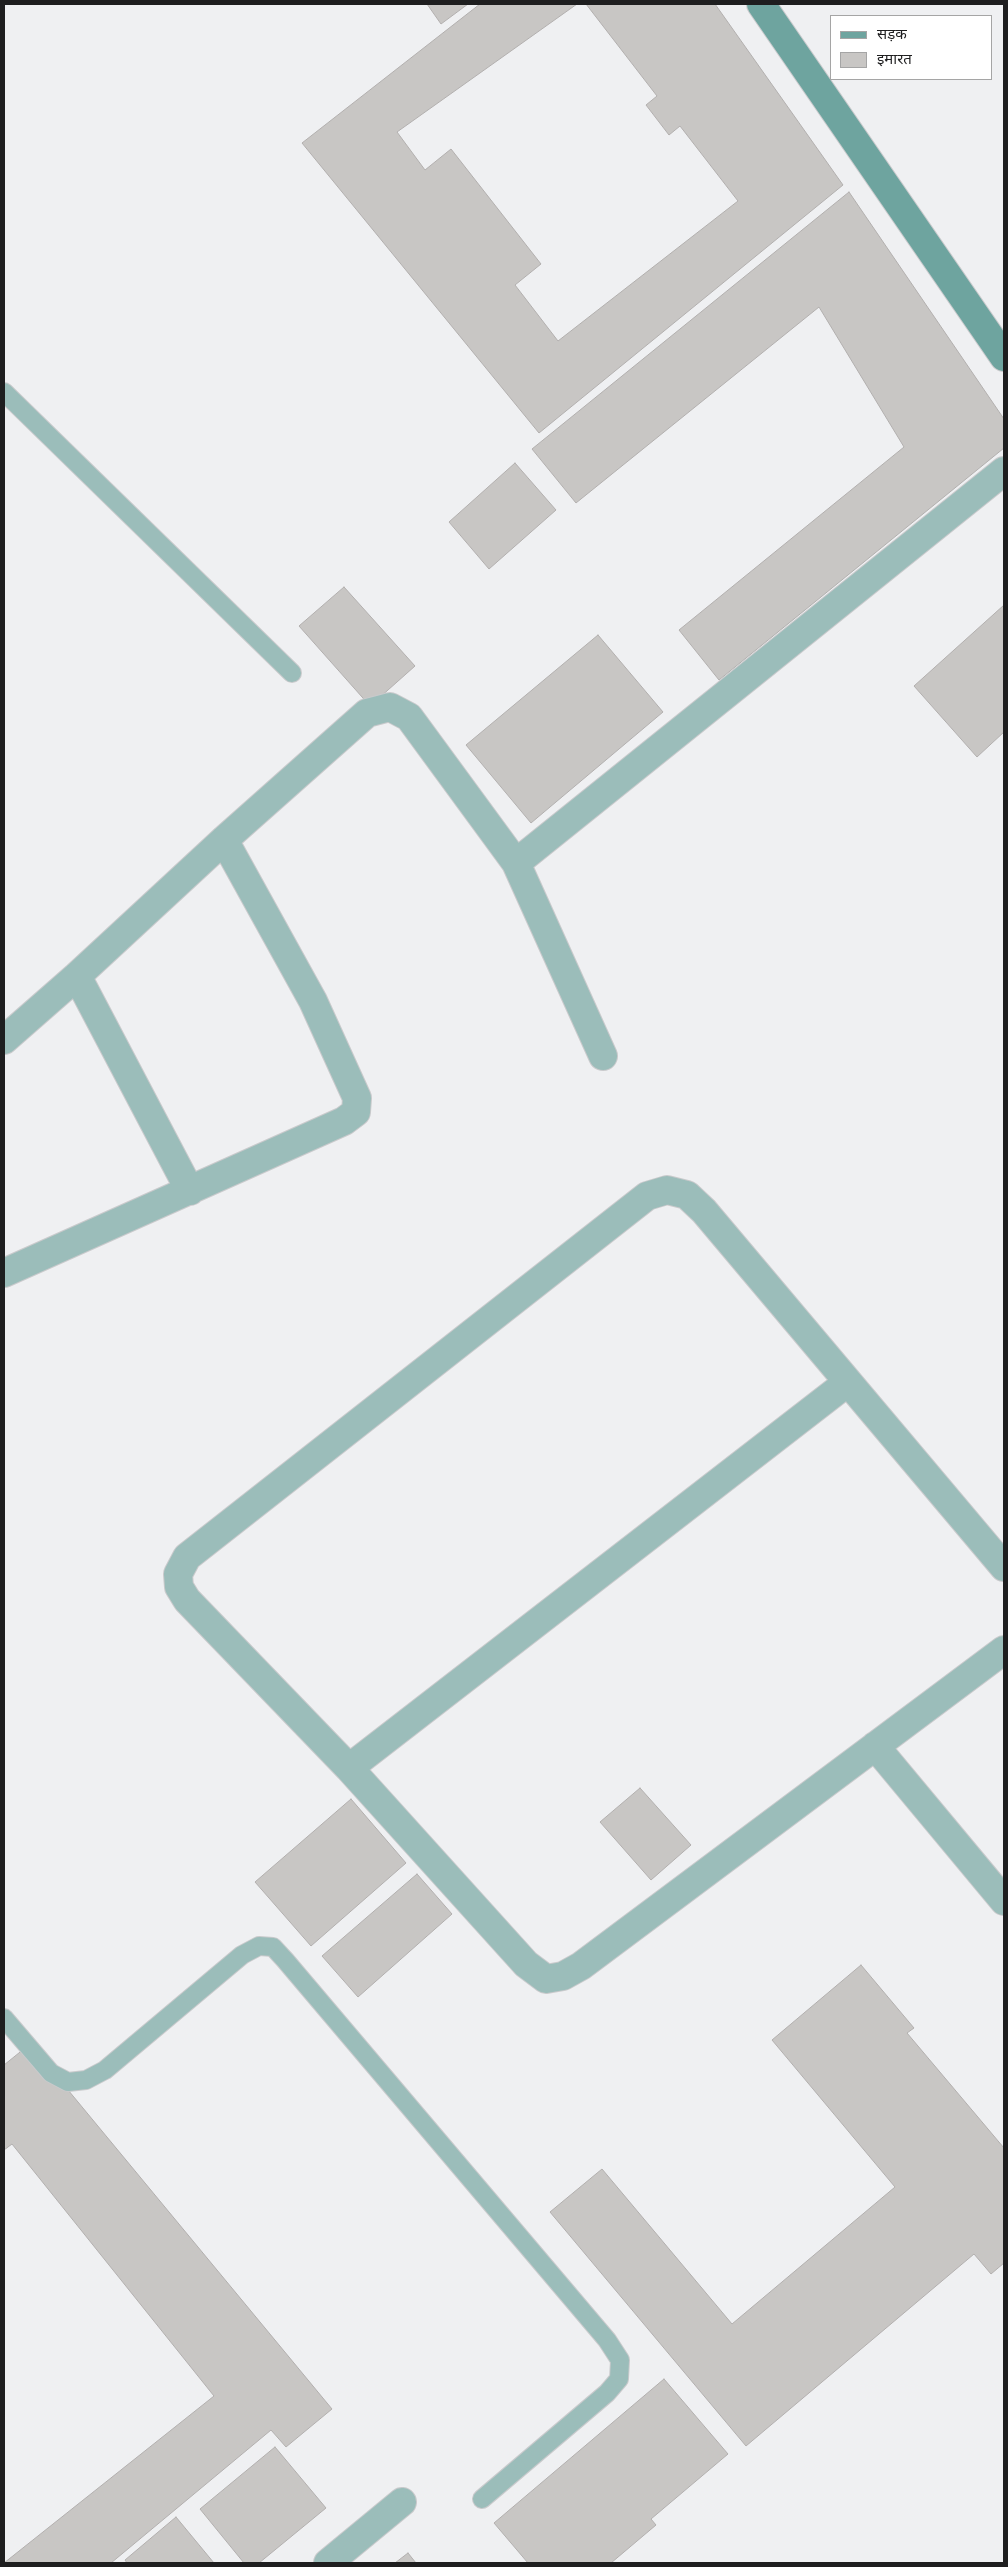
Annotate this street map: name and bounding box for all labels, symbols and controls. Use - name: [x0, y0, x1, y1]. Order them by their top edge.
- legend: [830, 15, 993, 80]
- text: सड़क: [877, 24, 907, 42]
- text: इमारत: [877, 49, 912, 67]

